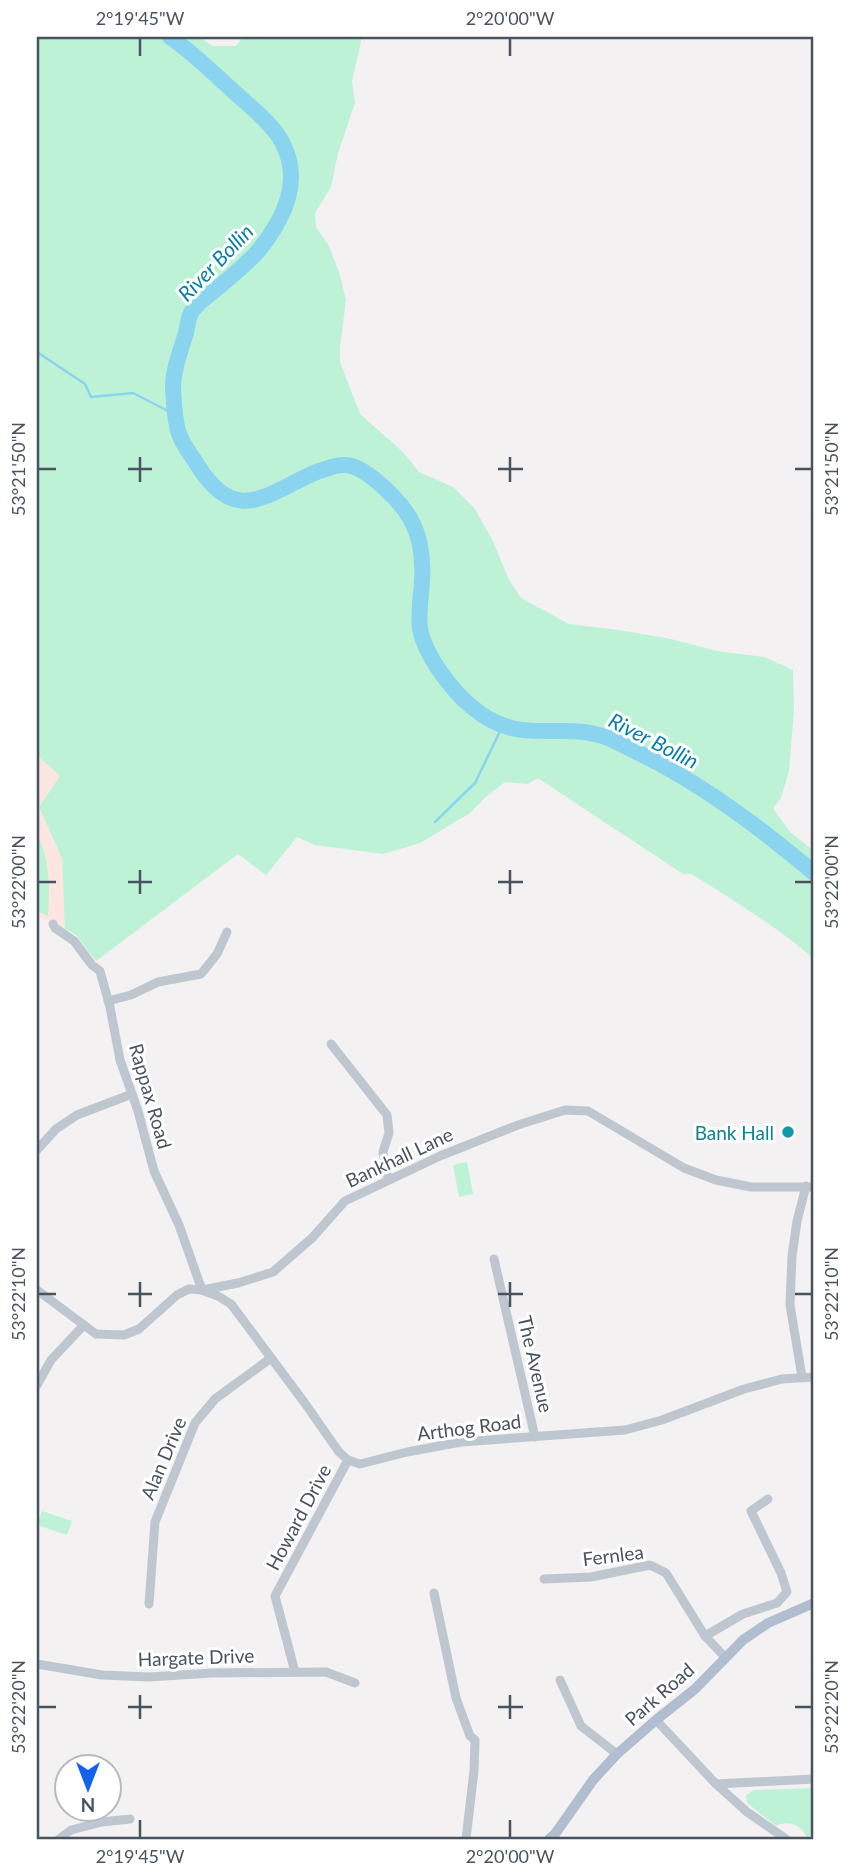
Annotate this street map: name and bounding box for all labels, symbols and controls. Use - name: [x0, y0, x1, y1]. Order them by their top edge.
- text: 2°19'45"W: [96, 7, 185, 29]
- text: 2°20'00"W: [466, 7, 555, 29]
- water label: River Bollin: [172, 218, 258, 306]
- text: 53°21'50"N: [7, 422, 29, 516]
- text: 53°21'50"N: [820, 422, 842, 516]
- water label: River Bollin: [605, 707, 703, 773]
- text: 53°22'00"N: [7, 835, 29, 929]
- text: 53°22'00"N: [820, 835, 842, 929]
- street label: Rappax Road: [125, 1041, 177, 1151]
- place label: Bank Hall: [695, 1121, 774, 1144]
- street label: Bankhall Lane: [342, 1122, 456, 1192]
- marker: Bank Hall: [780, 1124, 796, 1140]
- text: 53°22'10"N: [7, 1247, 29, 1341]
- text: 53°22'10"N: [820, 1247, 842, 1341]
- street label: The Avenue: [514, 1313, 558, 1415]
- street label: Arthog Road: [416, 1409, 522, 1445]
- street label: Alan Drive: [135, 1413, 191, 1503]
- street label: Howard Drive: [261, 1460, 335, 1574]
- street label: Fernlea: [581, 1540, 645, 1570]
- street label: Hargate Drive: [137, 1643, 255, 1671]
- street label: Park Road: [620, 1658, 698, 1730]
- text: 53°22'20"N: [7, 1660, 29, 1754]
- text: 53°22'20"N: [820, 1660, 842, 1754]
- north arrow: [52, 1754, 122, 1824]
- text: N: [81, 1794, 95, 1817]
- text: 2°19'45"W: [96, 1845, 185, 1867]
- text: 2°20'00"W: [466, 1845, 555, 1867]

